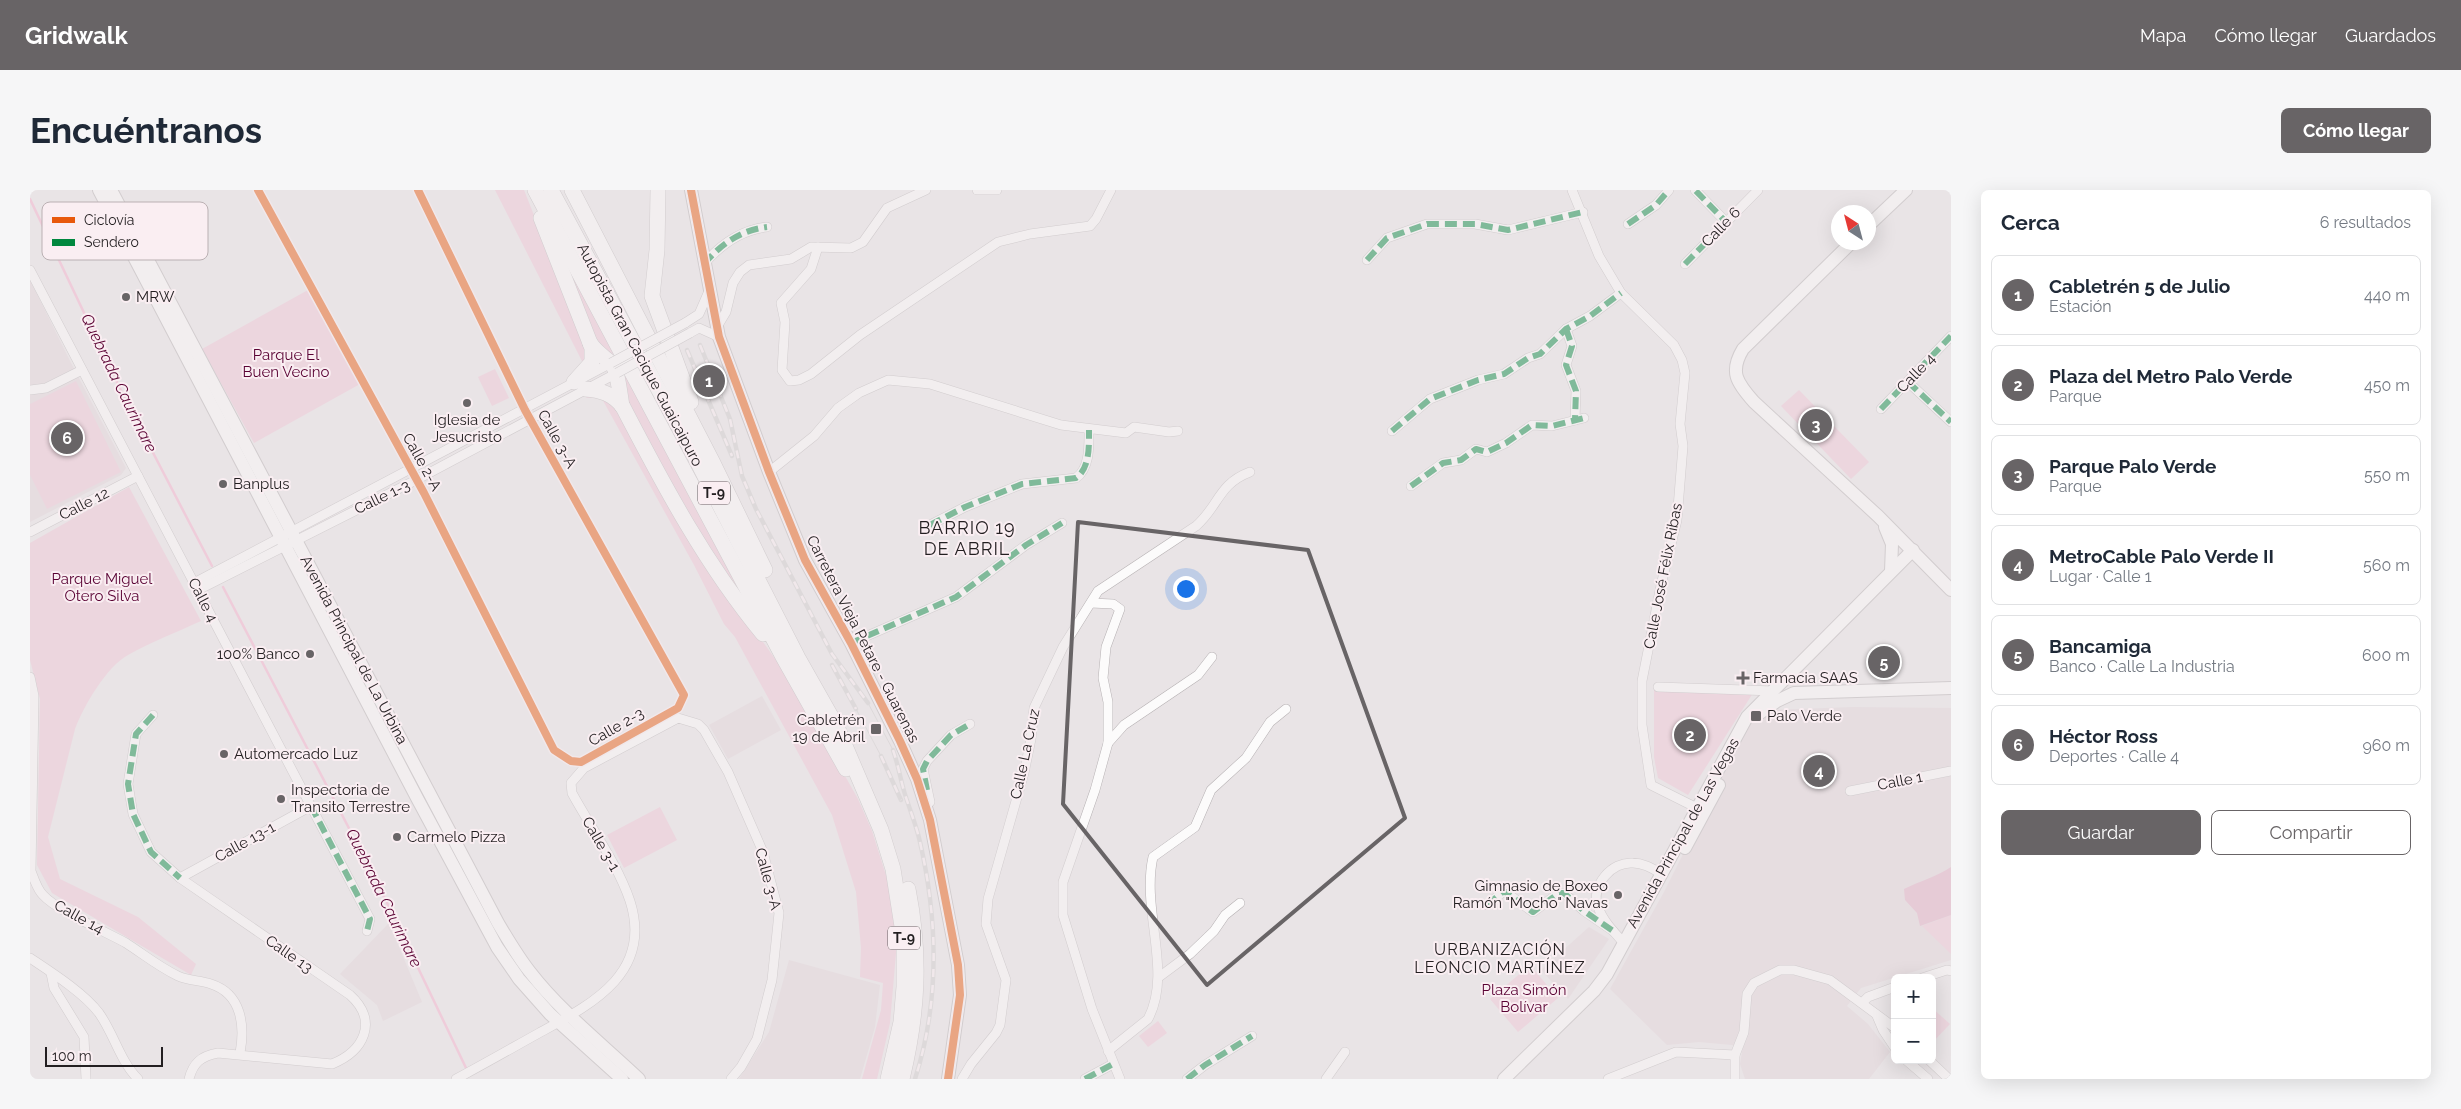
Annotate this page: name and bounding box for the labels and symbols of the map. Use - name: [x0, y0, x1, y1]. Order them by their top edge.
- legend: [42, 202, 208, 260]
- street label: Calle 6: [1698, 203, 1744, 251]
- north arrow: [1831, 205, 1876, 250]
- text: Ciclovía: [84, 212, 134, 228]
- text: Sendero: [84, 234, 139, 250]
- street label: Autopista Gran Cacique Guaicaipuro: [573, 240, 707, 470]
- place label: MRW: [136, 288, 175, 306]
- marker: MRW: [120, 291, 132, 303]
- water label: Quebrada Caurimare: [77, 310, 161, 456]
- park label: Parque El Buen Vecino: [243, 346, 330, 381]
- street label: Calle 4: [1893, 350, 1939, 396]
- pin: 1: [693, 362, 725, 400]
- marker: Iglesia de Jesucristo: [461, 397, 473, 409]
- pin: 3: [1800, 406, 1832, 444]
- street label: Calle 3-A: [534, 407, 580, 471]
- place label: Iglesia de Jesucristo: [432, 411, 502, 446]
- pin: 6: [51, 419, 83, 457]
- street label: Calle 2-A: [399, 430, 445, 494]
- place label: Banplus: [233, 475, 289, 493]
- street label: Calle 1-3: [351, 476, 413, 518]
- marker: Banplus: [217, 478, 229, 490]
- road number: T-9: [698, 482, 730, 504]
- street label: Calle 12: [56, 484, 112, 524]
- street label: Calle José Félix Ribas: [1640, 501, 1686, 651]
- district label: BARRIO 19 DE ABRIL: [918, 517, 1016, 559]
- street label: Carretera Vieja Petare - Guarenas: [803, 532, 923, 746]
- street label: Avenida Principal de La Urbina: [296, 553, 412, 747]
- park label: Parque Miguel Otero Silva: [52, 570, 153, 605]
- street label: Calle 4: [184, 575, 222, 625]
- your location: [1173, 576, 1199, 602]
- pin: 5: [1868, 643, 1900, 681]
- place label: 100% Banco: [217, 645, 300, 663]
- marker: 100% Banco: [304, 648, 316, 660]
- place label: Farmacia SAAS: [1753, 669, 1858, 687]
- marker: Farmacia SAAS: [1737, 672, 1749, 684]
- street label: Calle 2-3: [585, 704, 647, 750]
- street label: Calle La Cruz: [1007, 707, 1043, 801]
- place label: Palo Verde: [1767, 707, 1842, 725]
- marker: Palo Verde: [1749, 709, 1763, 723]
- place label: Cabletrén 19 de Abril: [792, 711, 866, 746]
- pin: 2: [1674, 716, 1706, 754]
- marker: Cabletrén 19 de Abril: [869, 722, 883, 736]
- street label: Avenida Principal de Las Vegas: [1623, 735, 1743, 931]
- place label: Automercado Luz: [234, 745, 358, 763]
- marker: Automercado Luz: [218, 748, 230, 760]
- pin: 4: [1803, 752, 1835, 790]
- street label: Calle 1: [1876, 768, 1925, 794]
- place label: Inspectoria de Transito Terrestre: [291, 781, 410, 816]
- marker: Inspectoria de Transito Terrestre: [275, 793, 287, 805]
- street label: Calle 3-1: [578, 814, 624, 875]
- street label: Calle 13-1: [212, 818, 279, 866]
- water label: Quebrada Caurimare: [342, 825, 426, 971]
- place label: Carmelo Pizza: [407, 828, 506, 846]
- marker: Carmelo Pizza: [391, 831, 403, 843]
- street label: Calle 3-A: [751, 846, 785, 912]
- place label: Gimnasio de Boxeo Ramón "Mocho" Navas: [1453, 877, 1608, 912]
- marker: Gimnasio de Boxeo Ramón "Mocho" Navas: [1612, 889, 1624, 901]
- street label: Calle 14: [51, 896, 107, 938]
- road number: T-9: [888, 926, 920, 950]
- street label: Calle 13: [262, 931, 316, 977]
- district label: URBANIZACIÓN LEONCIO MARTÍNEZ: [1414, 939, 1586, 977]
- park label: Plaza Simón Bolívar: [1482, 981, 1566, 1016]
- scale bar: [45, 1044, 162, 1067]

